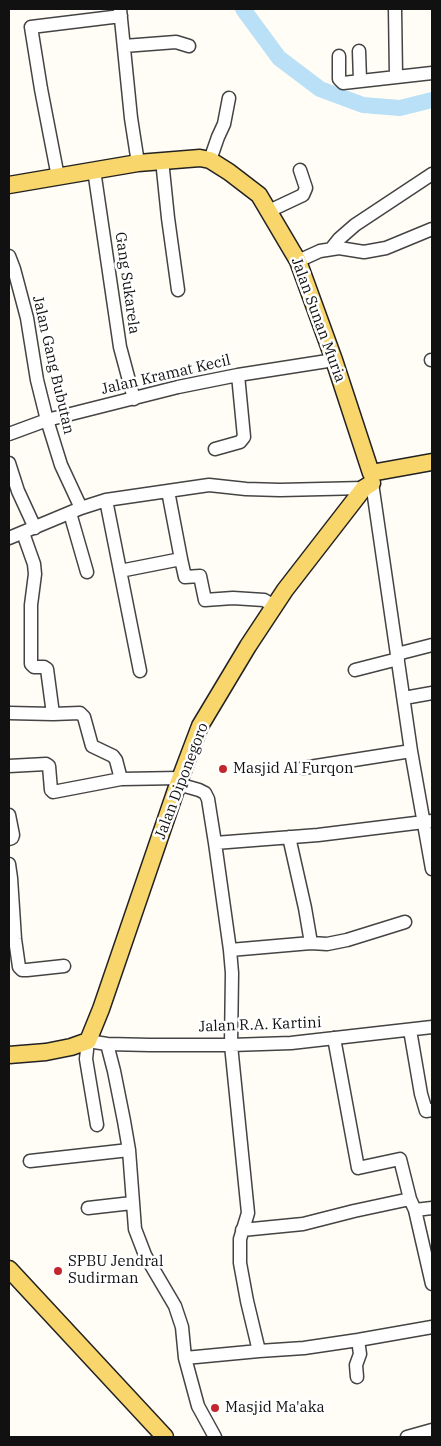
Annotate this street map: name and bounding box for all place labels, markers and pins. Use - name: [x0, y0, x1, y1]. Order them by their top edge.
- place label: Masjid Al Furqon: [233, 760, 354, 778]
- marker: Masjid Al Furqon: [217, 763, 229, 775]
- place label: SPBU Jendral Sudirman: [68, 1253, 164, 1288]
- marker: SPBU Jendral Sudirman: [52, 1265, 64, 1277]
- place label: Masjid Ma'aka: [225, 1399, 325, 1417]
- marker: Masjid Ma'aka: [209, 1402, 221, 1414]

